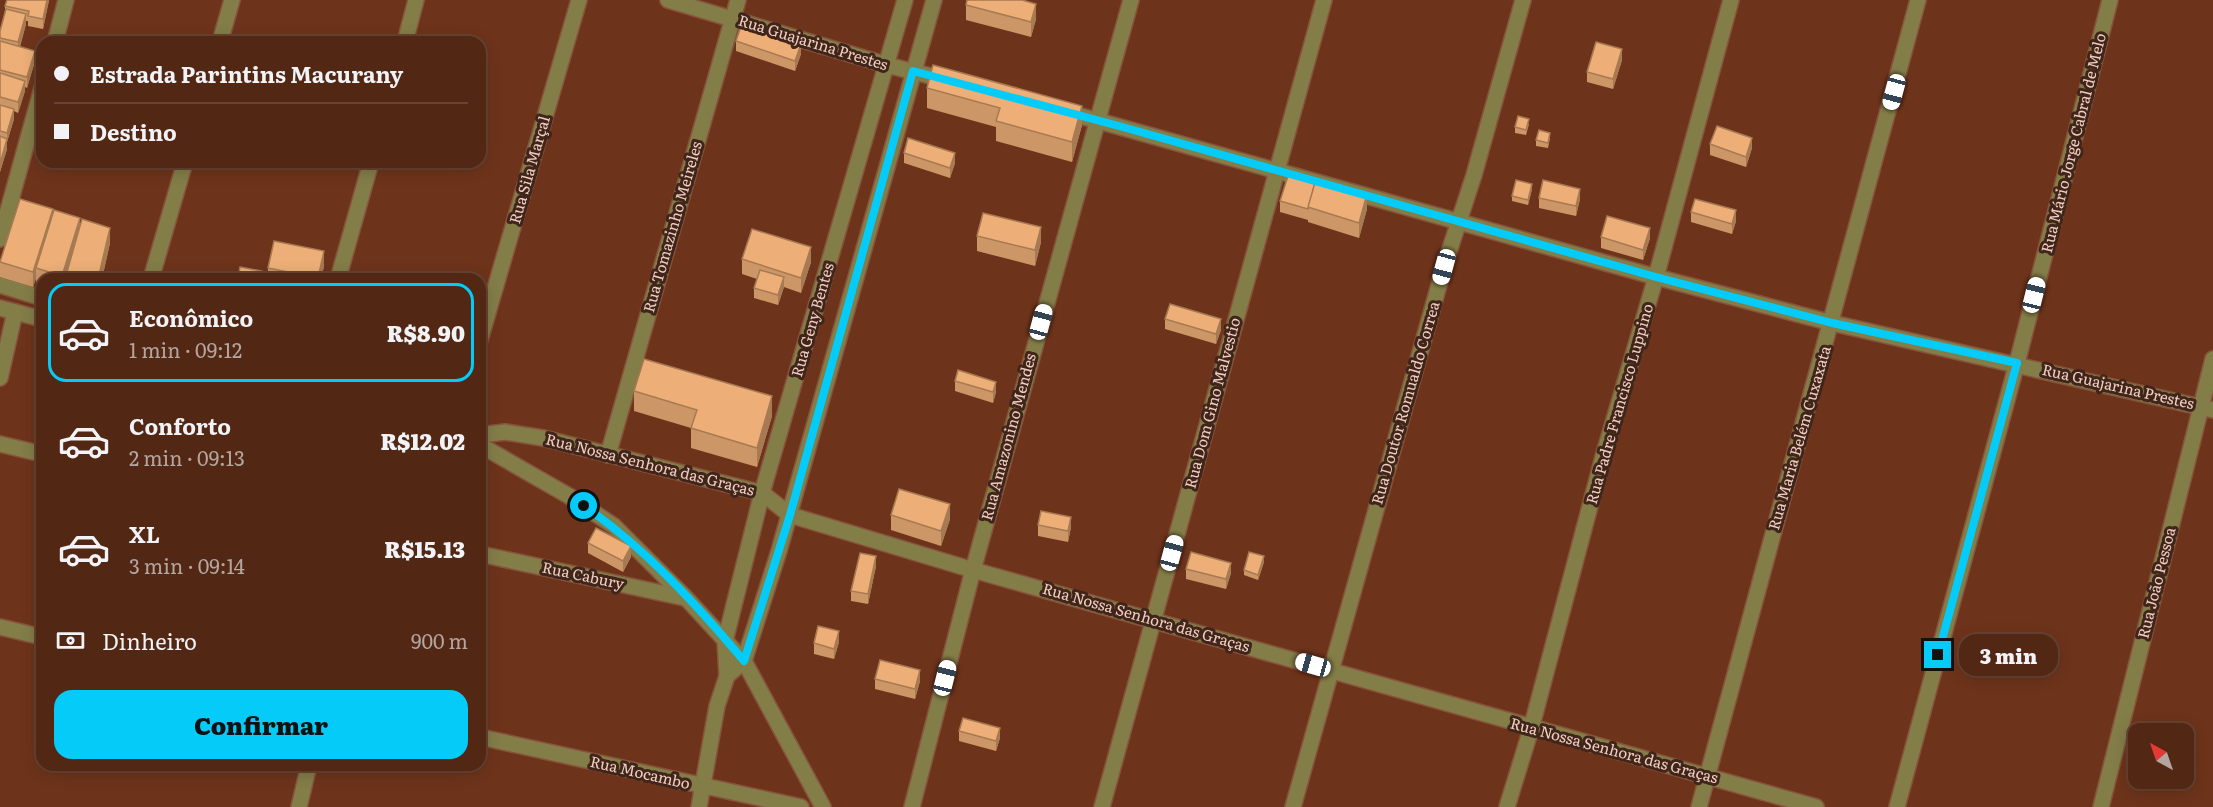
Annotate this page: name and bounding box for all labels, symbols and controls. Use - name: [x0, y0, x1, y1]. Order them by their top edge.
- street label: Rua Guajarina Prestes: [736, 8, 891, 75]
- street label: Rua Mário Jorge Cabral de Melo: [2034, 30, 2111, 255]
- text: Estrada Parintins Macurany: [90, 57, 403, 90]
- car: [1881, 72, 1907, 112]
- street label: Rua Sila Marçal: [502, 113, 555, 226]
- text: Destino: [90, 115, 177, 148]
- street label: Rua Tomazinho Meireles: [636, 138, 707, 315]
- car: [1431, 247, 1457, 287]
- street label: Rua Geny Bentes: [784, 260, 839, 379]
- car: [2021, 275, 2047, 315]
- street label: Rua Doutor Romualdo Correa: [1365, 297, 1445, 507]
- street label: Rua Padre Francisco Luppino: [1579, 300, 1658, 507]
- text: Econômico: [129, 301, 253, 334]
- car: [1028, 302, 1054, 342]
- icon: car: [57, 306, 111, 360]
- street label: Rua Dom Gino Malvestio: [1178, 314, 1246, 491]
- text: R$8.90: [387, 316, 465, 349]
- text: 1 min · 09:12: [129, 334, 242, 364]
- street label: Rua Maria Belém Cuxaxata: [1761, 342, 1836, 532]
- street label: Rua Amazonino Mendes: [974, 350, 1041, 523]
- street label: Rua Guajarina Prestes: [2040, 357, 2197, 414]
- text: Conforto: [129, 409, 231, 442]
- icon: car: [57, 414, 111, 468]
- text: R$12.02: [380, 424, 465, 457]
- street label: Rua Nossa Senhora das Graças: [544, 426, 757, 501]
- text: 2 min · 09:13: [129, 442, 245, 472]
- route start: [570, 492, 597, 519]
- text: XL: [129, 517, 160, 550]
- icon: car: [57, 522, 111, 576]
- street label: Rua João Pessoa: [2131, 524, 2181, 641]
- text: R$15.13: [384, 532, 465, 565]
- car: [1159, 533, 1185, 573]
- text: 3 min · 09:14: [129, 550, 245, 580]
- street label: Rua Cabury: [540, 555, 627, 594]
- street label: Rua Nossa Senhora das Graças: [1040, 576, 1253, 657]
- icon: cash: [54, 624, 87, 657]
- text: Dinheiro: [102, 624, 197, 657]
- text: 900 m: [411, 625, 468, 655]
- callout: 3 min: [1959, 634, 2058, 676]
- text: 3 min: [1980, 640, 2037, 670]
- route end: [1924, 641, 1951, 668]
- car: [1293, 651, 1333, 679]
- car: [932, 658, 958, 698]
- button: Confirmar: [54, 690, 468, 759]
- street label: Rua Nossa Senhora das Graças: [1508, 711, 1721, 788]
- north arrow: [2128, 723, 2194, 789]
- map controls: [2128, 723, 2194, 789]
- street label: Rua Mocambo: [588, 749, 693, 794]

